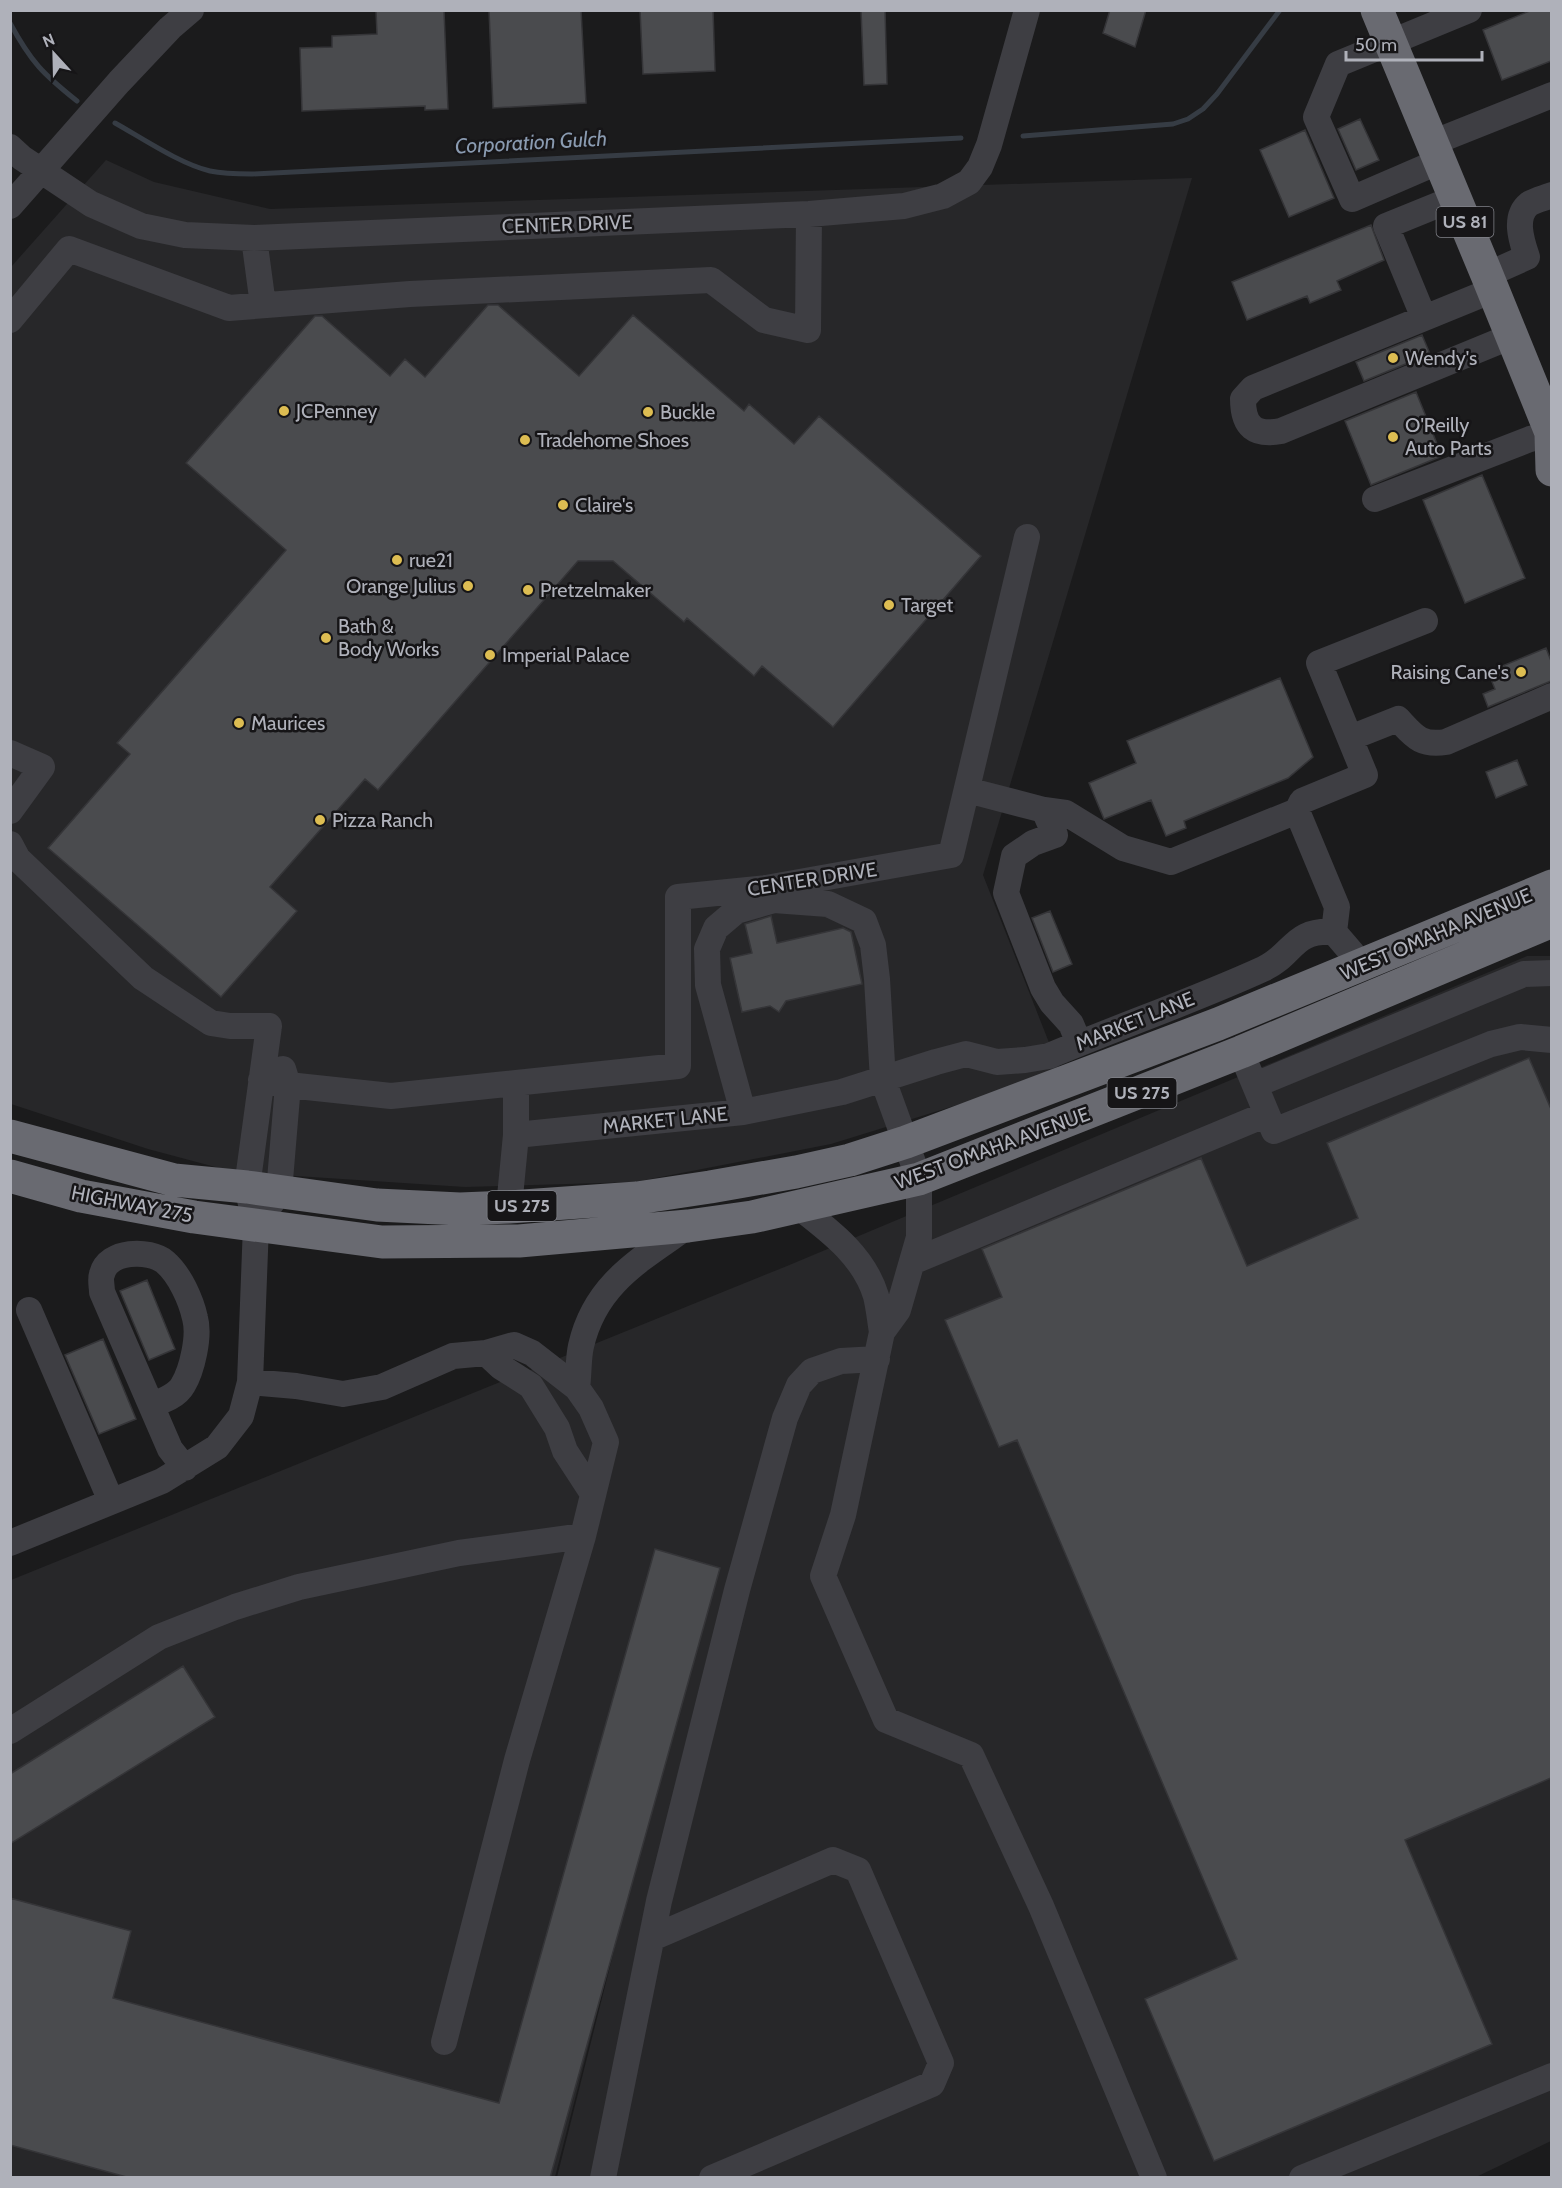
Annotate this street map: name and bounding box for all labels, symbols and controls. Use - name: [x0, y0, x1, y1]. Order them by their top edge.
- north arrow: [24, 24, 84, 84]
- scale bar: [1346, 24, 1482, 62]
- text: N: [40, 30, 57, 51]
- text: 50 m: [1355, 34, 1397, 56]
- water label: Corporation Gulch: [454, 126, 608, 158]
- road number: US 81: [1436, 207, 1494, 237]
- street label: CENTER DRIVE: [501, 210, 633, 238]
- place label: Wendy's: [1405, 346, 1477, 370]
- marker: Wendy's: [1386, 351, 1400, 365]
- place label: JCPenney: [295, 399, 377, 423]
- place label: Buckle: [660, 400, 715, 424]
- marker: JCPenney: [277, 404, 291, 418]
- marker: Buckle: [641, 405, 655, 419]
- place label: O'Reilly Auto Parts: [1405, 413, 1492, 460]
- place label: Tradehome Shoes: [537, 428, 689, 452]
- marker: O'Reilly Auto Parts: [1386, 430, 1400, 444]
- marker: Tradehome Shoes: [518, 433, 532, 447]
- place label: Claire's: [575, 493, 633, 517]
- marker: Claire's: [556, 498, 570, 512]
- place label: rue21: [409, 548, 453, 572]
- marker: rue21: [390, 553, 404, 567]
- place label: Orange Julius: [346, 574, 456, 598]
- place label: Pretzelmaker: [540, 578, 651, 602]
- marker: Orange Julius: [461, 579, 475, 593]
- marker: Pretzelmaker: [521, 583, 535, 597]
- place label: Target: [901, 593, 953, 617]
- marker: Target: [882, 598, 896, 612]
- place label: Bath & Body Works: [338, 614, 439, 661]
- marker: Bath & Body Works: [319, 631, 333, 645]
- place label: Imperial Palace: [502, 643, 629, 667]
- marker: Imperial Palace: [483, 648, 497, 662]
- place label: Raising Cane's: [1391, 660, 1509, 684]
- marker: Raising Cane's: [1514, 665, 1528, 679]
- place label: Maurices: [251, 711, 325, 735]
- marker: Maurices: [232, 716, 246, 730]
- place label: Pizza Ranch: [332, 808, 433, 832]
- marker: Pizza Ranch: [313, 813, 327, 827]
- street label: CENTER DRIVE: [746, 857, 878, 901]
- street label: WEST OMAHA AVENUE: [1337, 883, 1535, 985]
- street label: MARKET LANE: [1072, 986, 1198, 1056]
- road number: US 275: [1108, 1078, 1176, 1108]
- street label: MARKET LANE: [601, 1101, 729, 1139]
- street label: WEST OMAHA AVENUE: [891, 1102, 1093, 1194]
- street label: HIGHWAY 275: [69, 1180, 195, 1228]
- road number: US 275: [488, 1191, 556, 1221]

